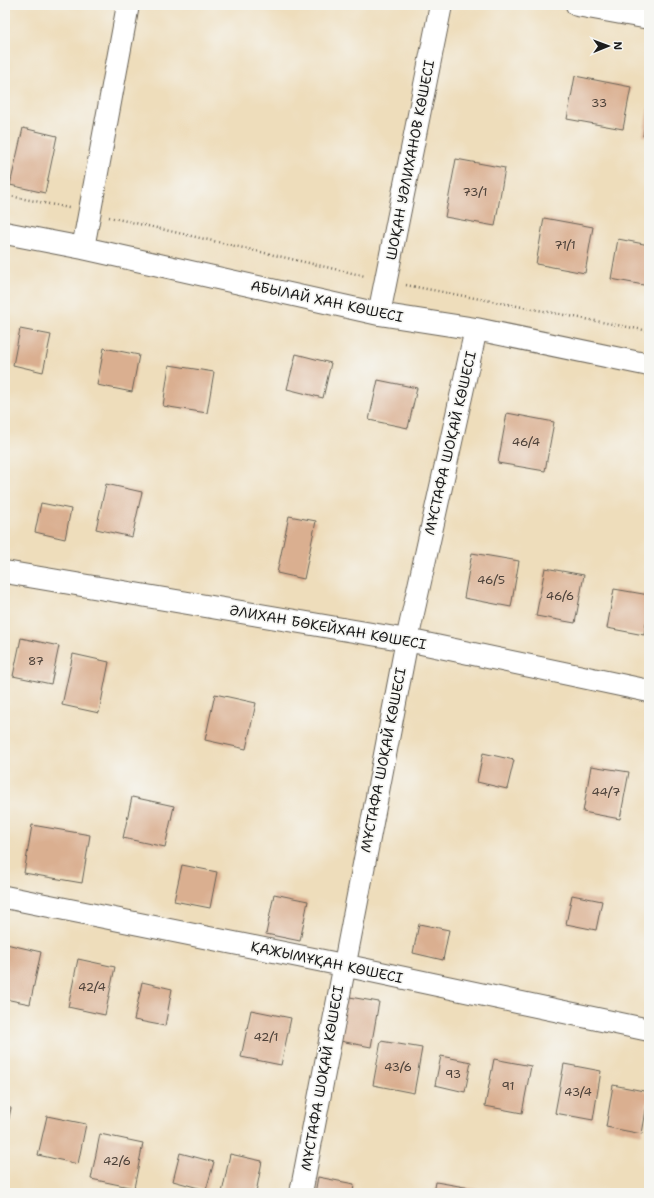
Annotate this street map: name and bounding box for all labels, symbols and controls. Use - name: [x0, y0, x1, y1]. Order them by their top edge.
- north arrow: [588, 26, 628, 66]
- text: N: [610, 41, 625, 51]
- street label: ШОҚАН УӘЛИХАНОВ КӨШЕСІ: [382, 58, 438, 262]
- house number: 33: [591, 95, 607, 111]
- house number: 73/1: [463, 184, 487, 200]
- house number: 71/1: [554, 237, 576, 253]
- street label: АБЫЛАЙ ХАН КӨШЕСІ: [249, 276, 405, 326]
- street label: МҰСТАФА ШОҚАЙ КӨШЕСІ: [420, 349, 480, 537]
- house number: 46/4: [512, 434, 540, 450]
- house number: 46/5: [477, 572, 505, 588]
- house number: 46/6: [546, 588, 574, 604]
- street label: ӘЛИХАН БӨКЕЙХАН КӨШЕСІ: [228, 601, 428, 653]
- house number: 87: [28, 653, 44, 669]
- street label: МҰСТАФА ШОҚАЙ КӨШЕСІ: [356, 666, 410, 854]
- house number: 44/7: [592, 784, 620, 800]
- street label: ҚАЖЫМҰҚАН КӨШЕСІ: [249, 937, 405, 987]
- house number: 42/4: [78, 979, 106, 995]
- street label: МҰСТАФА ШОҚАЙ КӨШЕСІ: [297, 984, 347, 1172]
- house number: 42/1: [254, 1029, 278, 1045]
- house number: 43/6: [384, 1059, 412, 1075]
- house number: 93: [445, 1066, 461, 1082]
- house number: 91: [501, 1078, 515, 1094]
- house number: 43/4: [564, 1084, 592, 1100]
- house number: 42/6: [103, 1153, 131, 1169]

